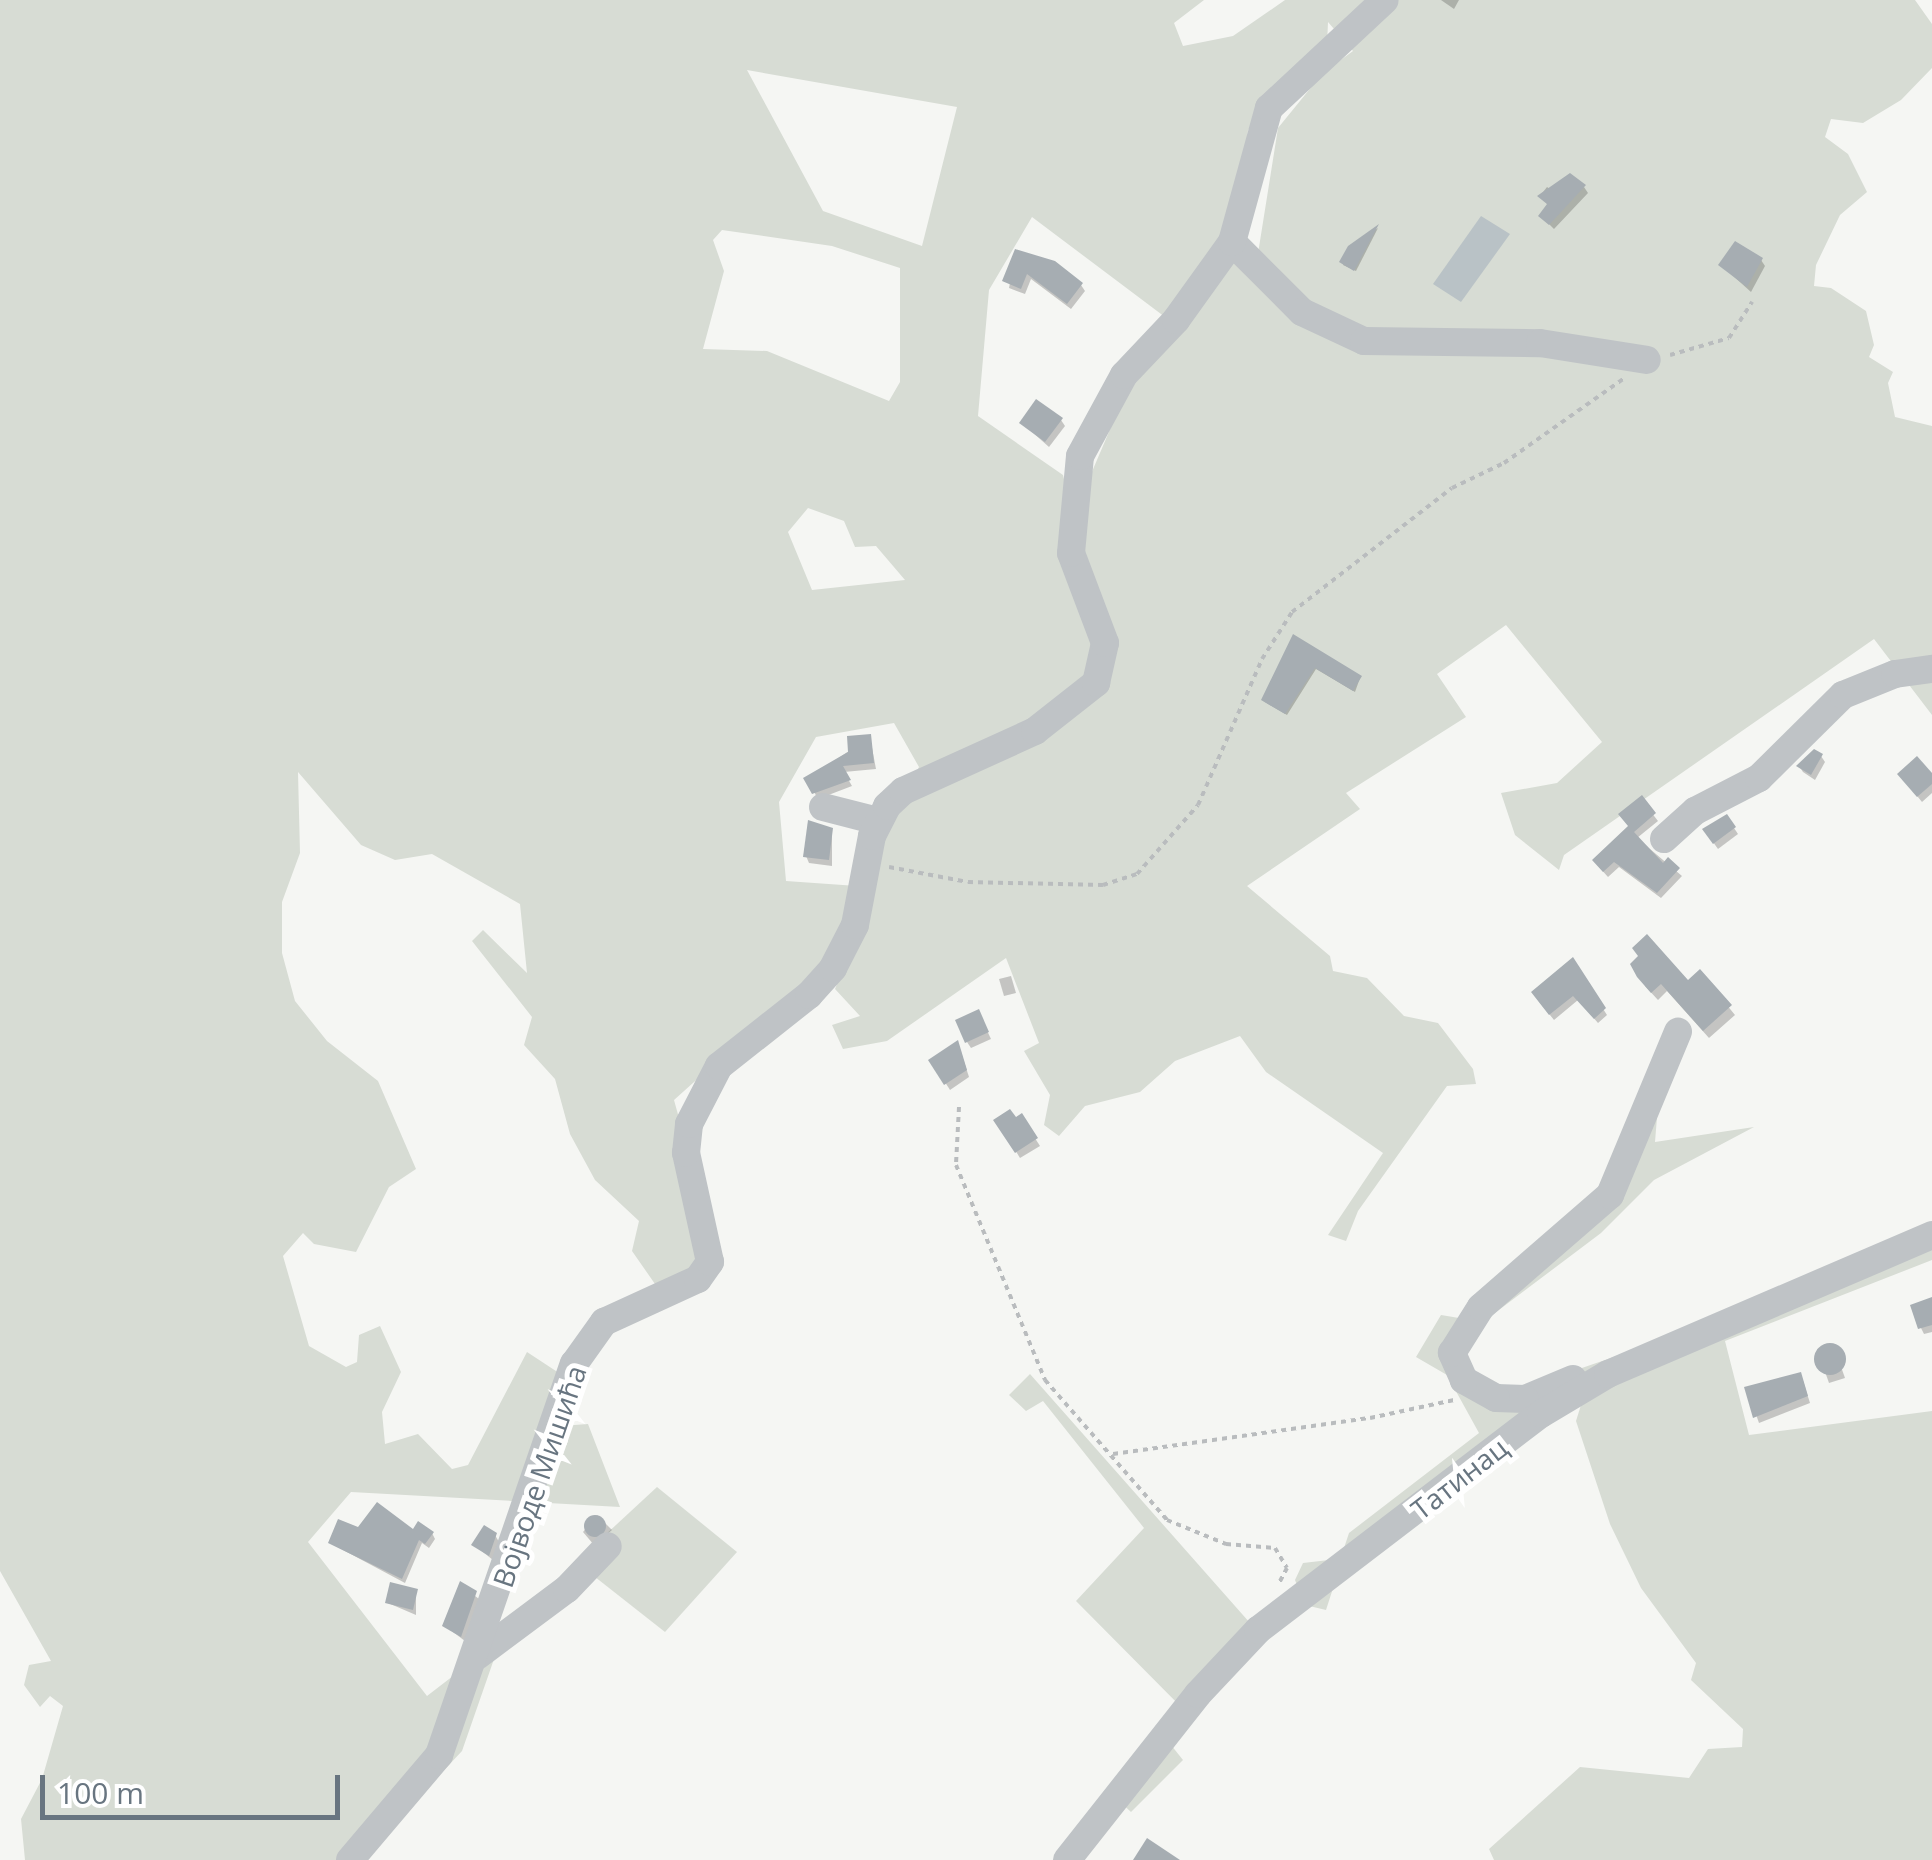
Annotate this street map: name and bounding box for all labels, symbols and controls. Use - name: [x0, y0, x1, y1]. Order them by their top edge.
- street label: Војводе Мишића: [485, 1361, 593, 1591]
- street label: Татинац: [1404, 1430, 1514, 1526]
- scale bar: [45, 1755, 345, 1817]
- text: 100 m: [57, 1772, 144, 1813]

